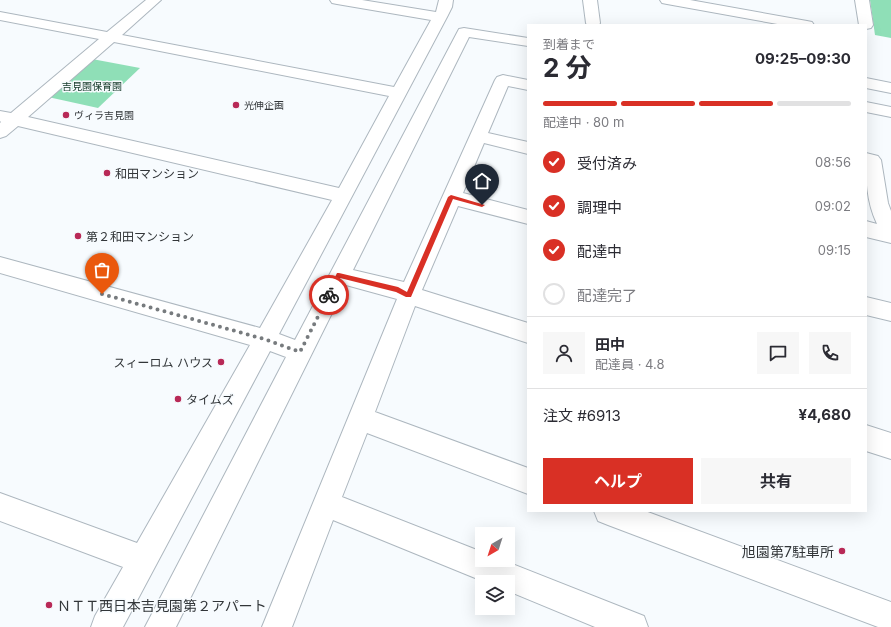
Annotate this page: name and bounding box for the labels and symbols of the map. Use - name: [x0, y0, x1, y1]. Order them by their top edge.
- park label: 吉見園保育園: [62, 80, 122, 92]
- place label: 光伸企画: [244, 99, 284, 111]
- marker: 光伸企画: [231, 100, 241, 110]
- place label: ヴィラ吉見園: [74, 109, 134, 121]
- marker: ヴィラ吉見園: [61, 110, 71, 120]
- pin: [465, 164, 499, 205]
- place label: 和田マンション: [115, 166, 199, 181]
- marker: 和田マンション: [102, 168, 112, 178]
- place label: 第２和田マンション: [86, 229, 194, 244]
- marker: 第２和田マンション: [73, 231, 83, 241]
- pin: [85, 253, 119, 294]
- courier: [309, 275, 349, 315]
- place label: スィーロム ハウス: [114, 355, 213, 370]
- marker: スィーロム ハウス: [216, 357, 226, 367]
- place label: タイムズ: [186, 392, 234, 407]
- marker: タイムズ: [173, 394, 183, 404]
- north arrow: [475, 527, 515, 567]
- place label: 旭園第7駐車所: [742, 543, 834, 560]
- marker: 旭園第7駐車所: [837, 546, 847, 556]
- place label: ＮＴＴ西日本吉見園第２アパート: [57, 597, 267, 614]
- marker: ＮＴＴ西日本吉見園第２アパート: [44, 600, 54, 610]

